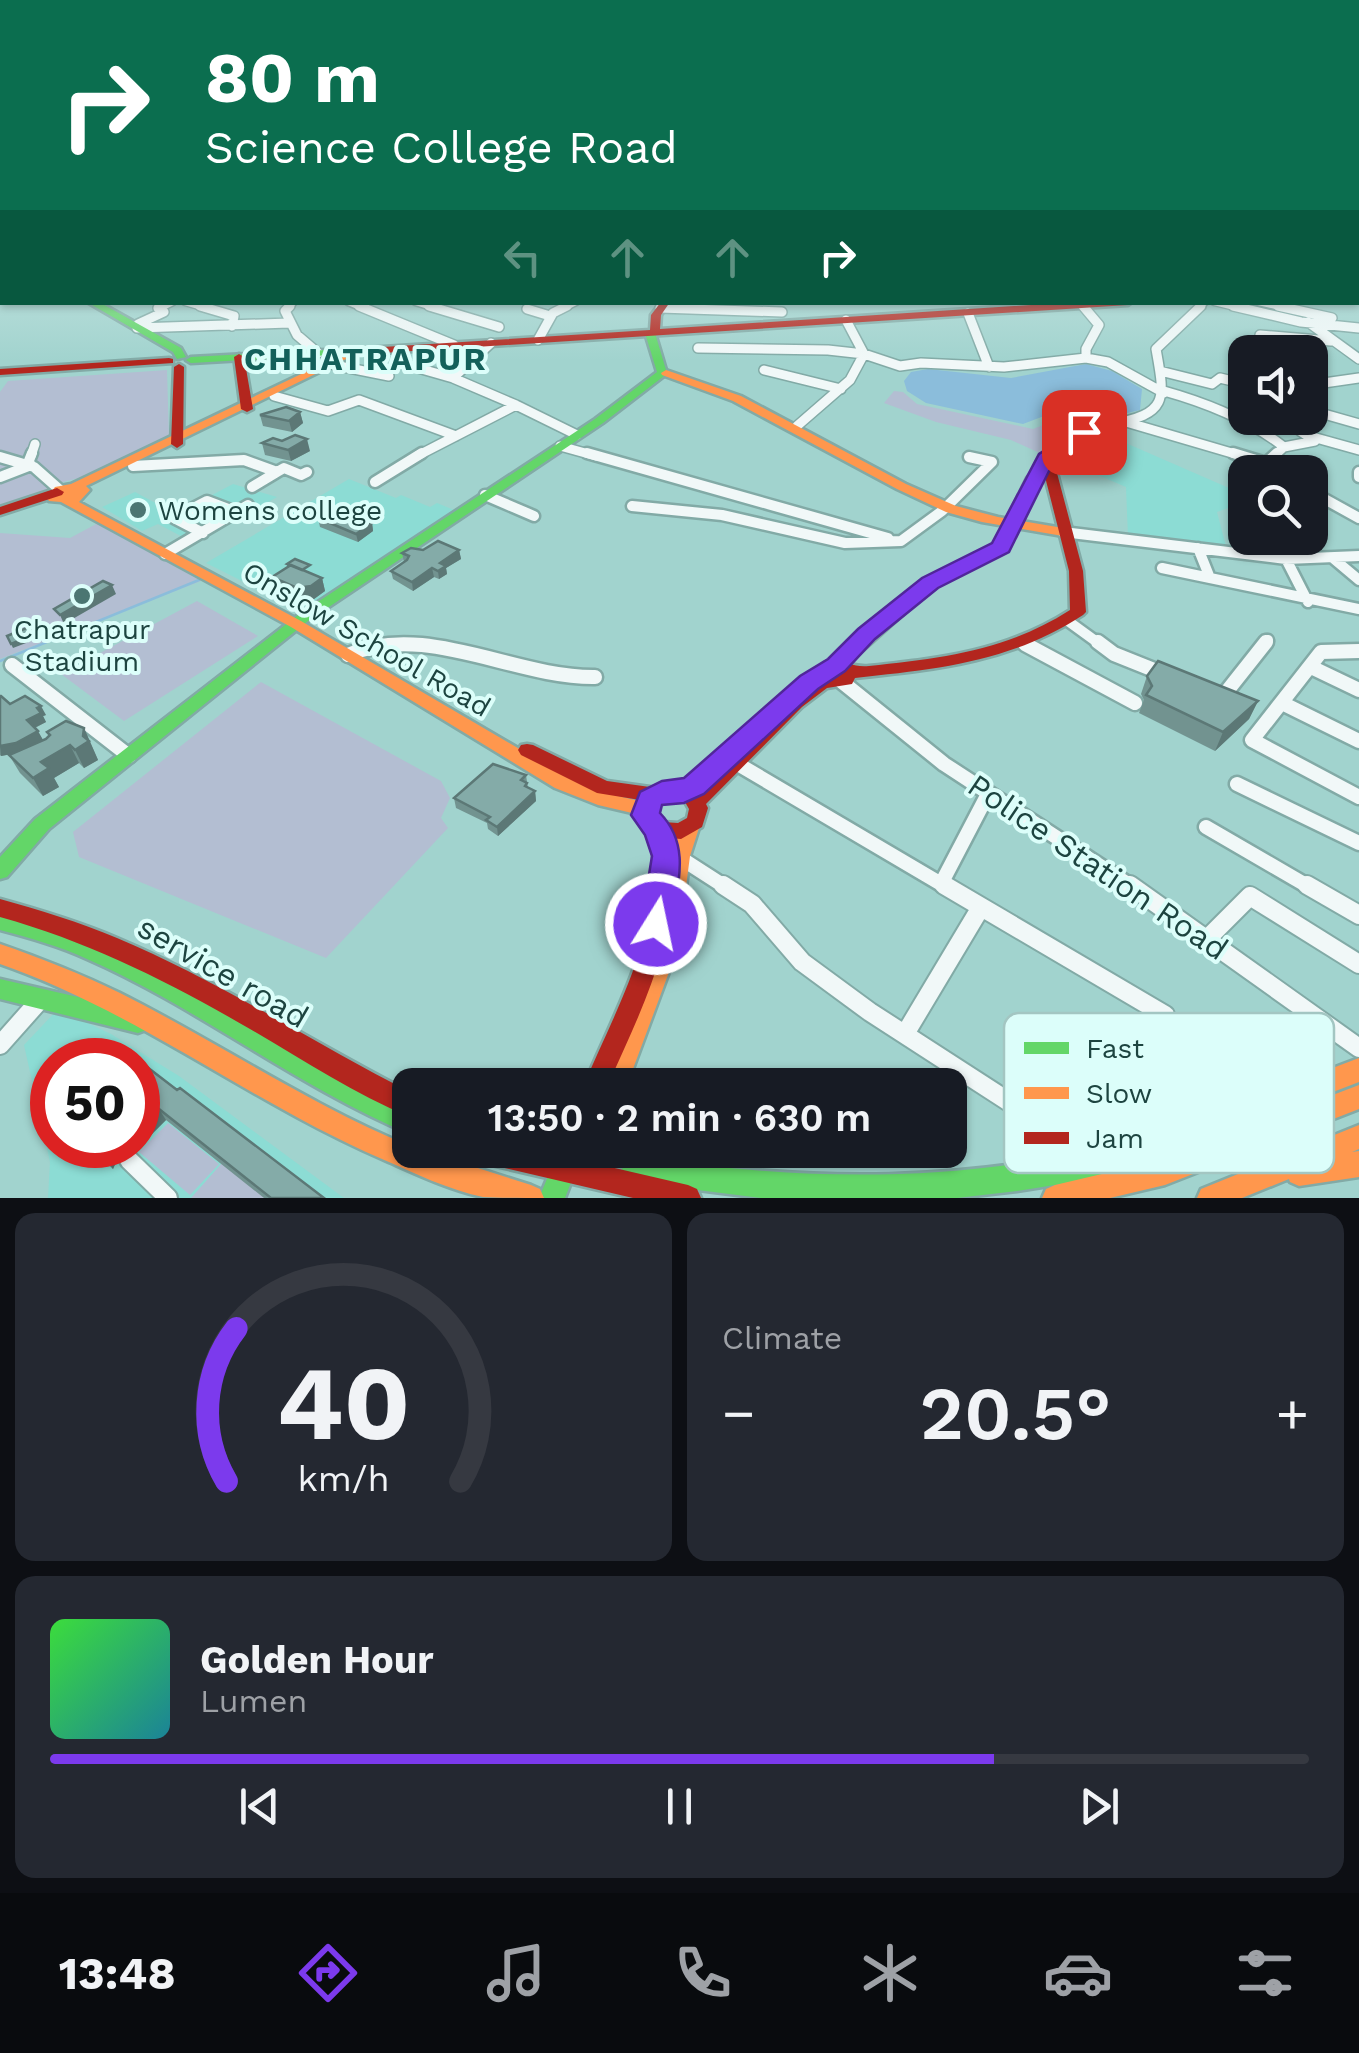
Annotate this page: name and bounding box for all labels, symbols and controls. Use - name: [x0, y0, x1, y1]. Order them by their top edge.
- text: 80 m: [205, 37, 380, 119]
- icon: right: [40, 40, 170, 170]
- text: Science College Road: [205, 121, 678, 174]
- icon: left: [495, 230, 550, 285]
- icon: ahead: [600, 230, 655, 285]
- icon: ahead: [705, 230, 760, 285]
- icon: right: [810, 230, 865, 285]
- map controls: [1228, 335, 1328, 555]
- button: sound: [1228, 335, 1328, 435]
- district label: CHHATRAPUR: [244, 340, 488, 378]
- pin: [1042, 390, 1127, 475]
- icon: arrive: [1057, 405, 1112, 460]
- button: search: [1228, 455, 1328, 555]
- place label: Womens college: [158, 494, 382, 527]
- marker: Womens college: [127, 499, 149, 521]
- street label: Onslow School Road: [237, 555, 496, 724]
- marker: Chatrapur Stadium: [71, 585, 93, 607]
- place label: Chatrapur Stadium: [14, 613, 150, 678]
- street label: Police Station Road: [961, 766, 1235, 968]
- position arrow: [604, 872, 708, 976]
- street label: service road: [131, 908, 315, 1036]
- legend: [1004, 1013, 1334, 1173]
- text: Fast: [1086, 1032, 1144, 1065]
- speed limit sign: 50: [30, 1038, 160, 1168]
- text: Slow: [1086, 1077, 1152, 1110]
- text: 13:50 · 2 min · 630 m: [488, 1096, 871, 1140]
- text: Jam: [1086, 1122, 1144, 1155]
- text: Climate: [722, 1319, 842, 1357]
- text: 40: [276, 1342, 411, 1464]
- text: 20.5°: [920, 1369, 1111, 1457]
- text: −: [722, 1381, 755, 1445]
- text: +: [1276, 1381, 1309, 1445]
- text: km/h: [297, 1458, 390, 1500]
- text: Golden Hour: [200, 1638, 434, 1682]
- text: Lumen: [200, 1682, 307, 1720]
- icon: previous: [232, 1779, 287, 1834]
- icon: pause: [652, 1779, 707, 1834]
- icon: next: [1072, 1779, 1127, 1834]
- icon: directions: [293, 1938, 363, 2008]
- icon: music: [481, 1938, 551, 2008]
- icon: phone: [668, 1938, 738, 2008]
- icon: climate: [855, 1938, 925, 2008]
- icon: car: [1043, 1938, 1113, 2008]
- icon: filters: [1230, 1938, 1300, 2008]
- text: 13:48: [59, 1947, 176, 2000]

